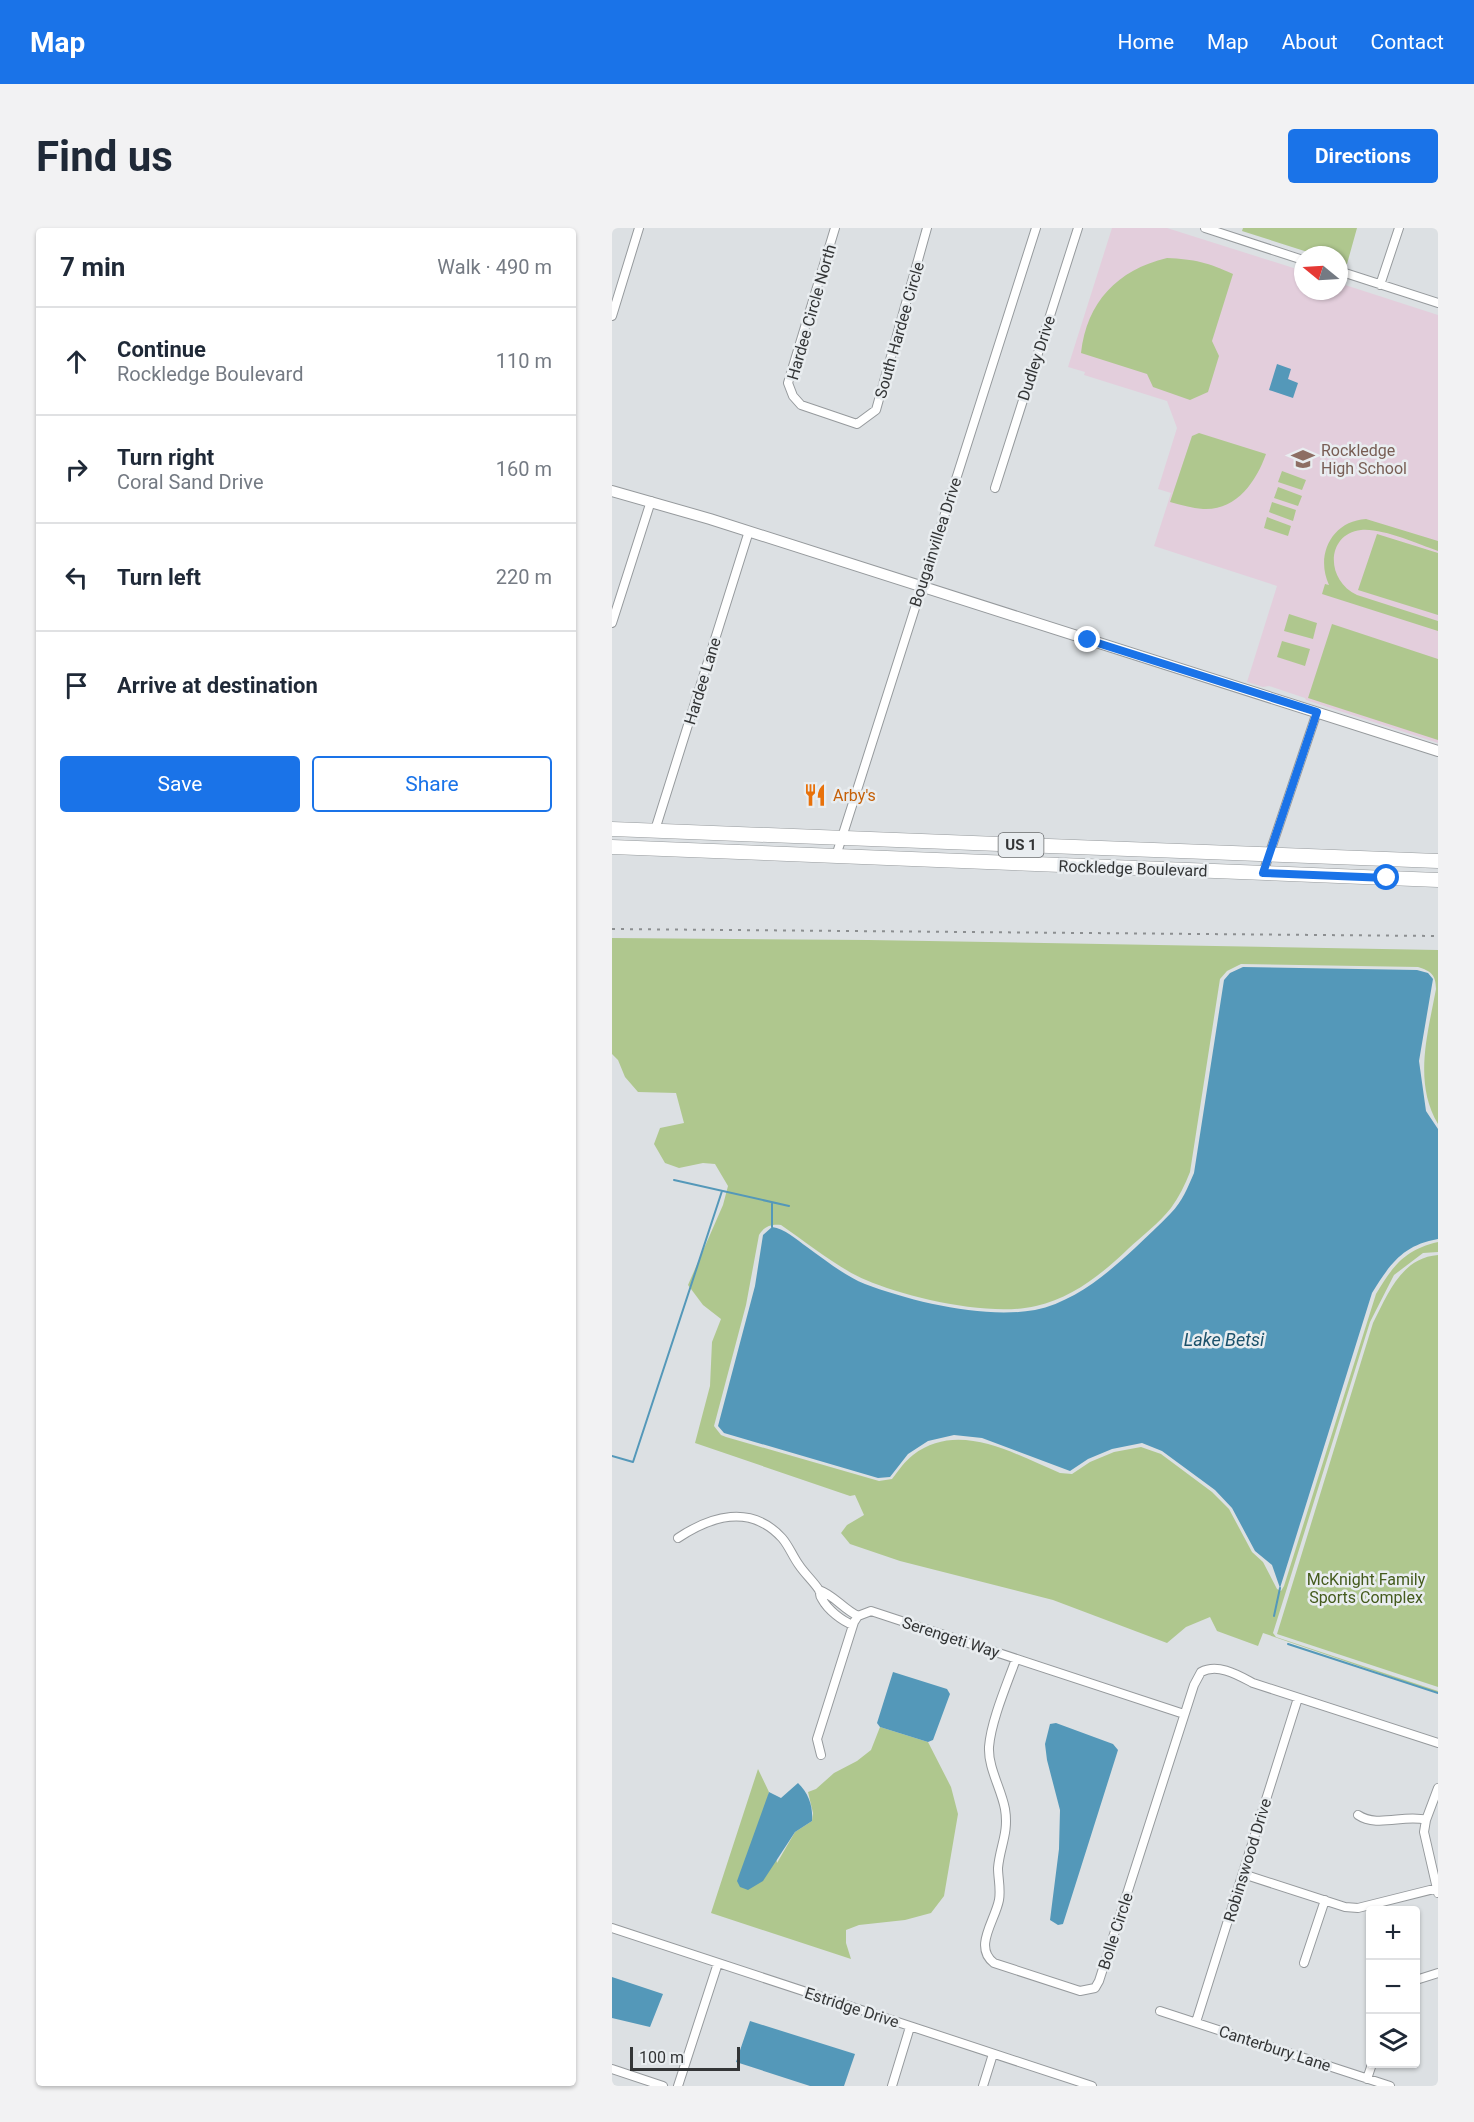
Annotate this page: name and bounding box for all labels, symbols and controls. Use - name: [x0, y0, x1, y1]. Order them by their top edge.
- text: Map: [30, 26, 85, 59]
- text: Home: [1118, 30, 1174, 54]
- text: Map: [1207, 30, 1249, 54]
- text: About: [1282, 30, 1338, 54]
- text: Contact: [1371, 30, 1444, 54]
- button: Directions: [1288, 129, 1438, 183]
- text: Find us: [36, 132, 173, 181]
- street label: Hardee Circle North: [783, 242, 840, 382]
- north arrow: [1294, 246, 1348, 300]
- text: 7 min: [60, 252, 125, 282]
- text: Walk · 490 m: [437, 255, 552, 279]
- street label: South Hardee Circle: [871, 260, 928, 401]
- street label: Dudley Drive: [1014, 313, 1059, 403]
- text: Continue: [117, 337, 206, 362]
- icon: ahead: [60, 345, 93, 378]
- text: 110 m: [496, 349, 552, 373]
- text: Rockledge Boulevard: [117, 362, 303, 386]
- place label: Rockledge High School: [1321, 441, 1407, 478]
- text: Turn right: [117, 445, 214, 470]
- school or university icon: Rockledge High School: [1290, 446, 1316, 472]
- icon: right: [60, 453, 93, 486]
- text: 160 m: [496, 457, 552, 481]
- text: Coral Sand Drive: [117, 470, 263, 494]
- street label: Bougainvillea Drive: [906, 475, 965, 609]
- icon: left: [60, 561, 93, 594]
- text: Turn left: [117, 565, 201, 590]
- text: 220 m: [496, 565, 552, 589]
- route end: [1074, 626, 1100, 652]
- street label: Hardee Lane: [680, 635, 725, 727]
- icon: arrive: [60, 669, 93, 702]
- text: Arrive at destination: [117, 673, 318, 698]
- button: Save: [60, 756, 300, 812]
- button: Share: [312, 756, 552, 812]
- restaurant icon: Arby's: [802, 782, 828, 808]
- place label: Arby's: [833, 786, 876, 805]
- road number: US 1: [998, 833, 1044, 857]
- street label: Rockledge Boulevard: [1058, 856, 1208, 881]
- route start: [1373, 864, 1399, 890]
- water label: Lake Betsi: [1184, 1329, 1265, 1350]
- park label: McKnight Family Sports Complex: [1307, 1570, 1426, 1607]
- street label: Serengeti Way: [900, 1613, 1002, 1662]
- street label: Robinswood Drive: [1220, 1796, 1275, 1924]
- street label: Bolle Circle: [1094, 1890, 1137, 1972]
- map controls: [1366, 1906, 1420, 2068]
- button: +: [1366, 1906, 1420, 1960]
- button: −: [1366, 1960, 1420, 2014]
- street label: Estridge Drive: [802, 1983, 902, 2032]
- button: layers: [1366, 2014, 1420, 2068]
- street label: Canterbury Lane: [1216, 2021, 1333, 2076]
- scale bar: [630, 2044, 740, 2072]
- text: 100 m: [639, 2048, 684, 2067]

